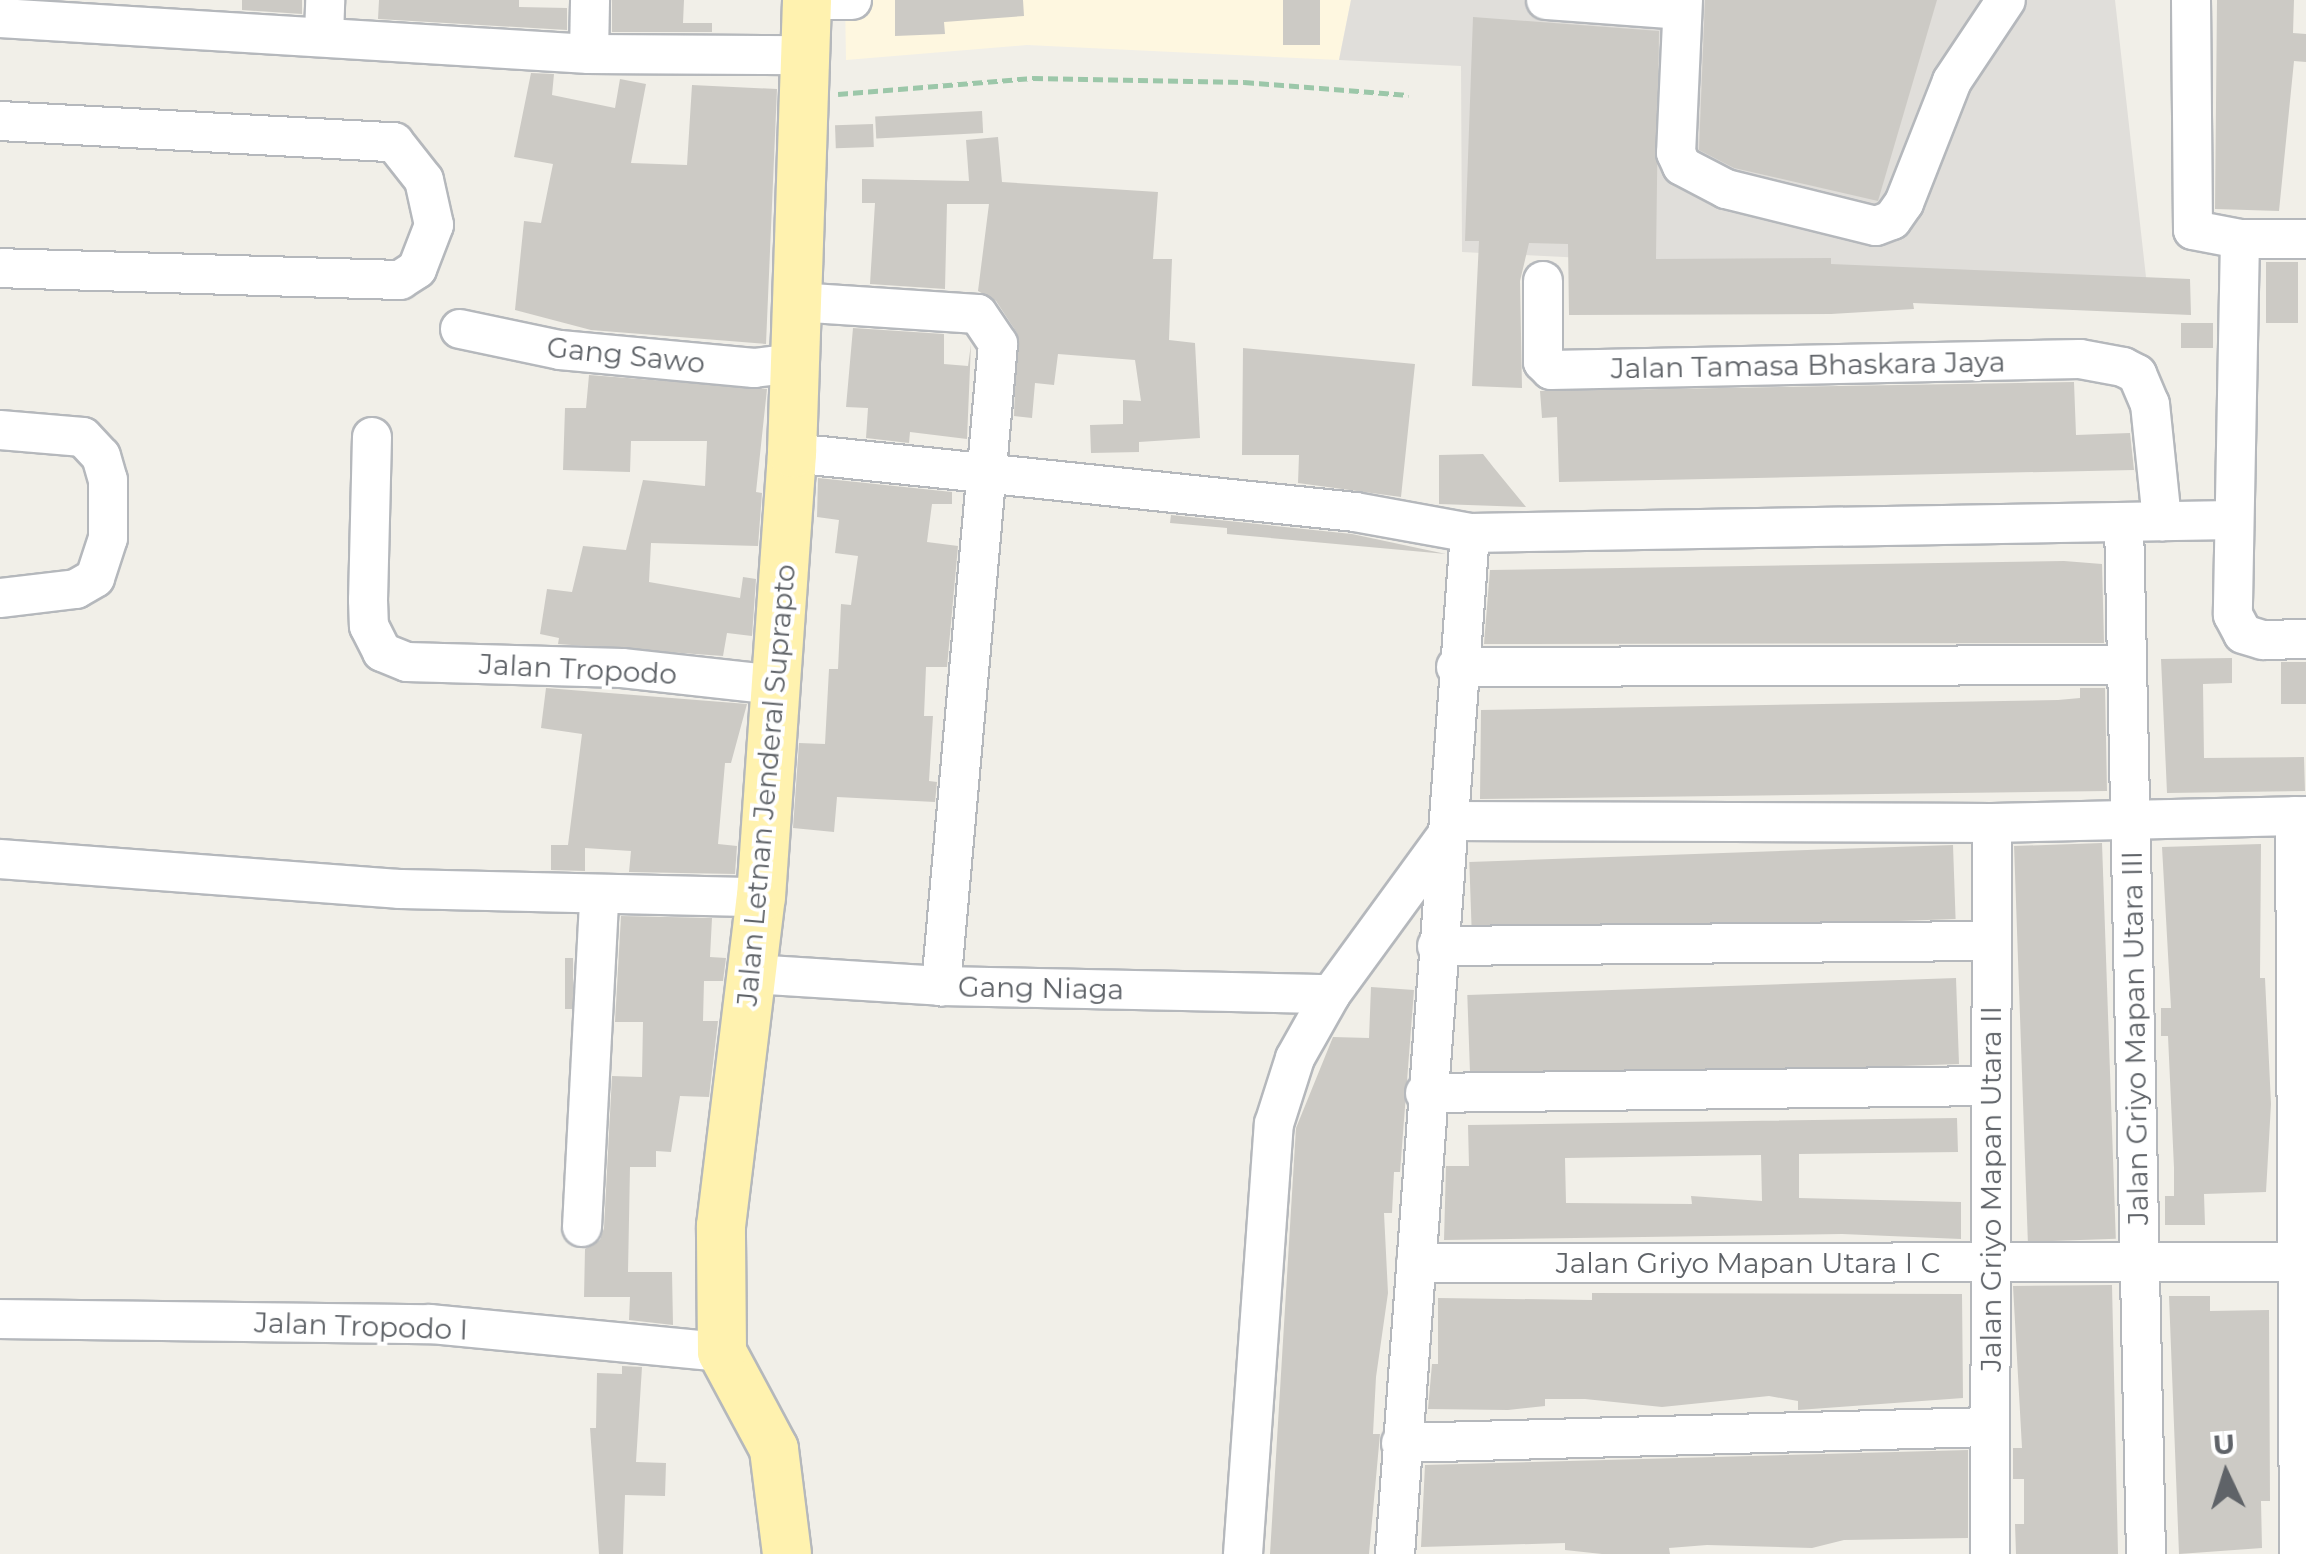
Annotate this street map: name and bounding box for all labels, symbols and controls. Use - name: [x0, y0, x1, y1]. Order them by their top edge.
- street label: Gang Sawo: [545, 330, 707, 380]
- street label: Jalan Tamasa Bhaskara Jaya: [1610, 345, 2006, 385]
- street label: Jalan Letnan Jenderal Suprapto: [730, 563, 802, 1007]
- street label: Jalan Tropodo: [478, 647, 678, 691]
- street label: Jalan Griyo Mapan Utara III: [2115, 851, 2155, 1225]
- street label: Gang Niaga: [958, 970, 1124, 1006]
- street label: Jalan Griyo Mapan Utara II: [1974, 1006, 2008, 1372]
- street label: Jalan Griyo Mapan Utara I C: [1556, 1246, 1940, 1280]
- street label: Jalan Tropodo I: [254, 1305, 468, 1347]
- north arrow: [2176, 1424, 2276, 1524]
- text: U: [2212, 1426, 2236, 1462]

